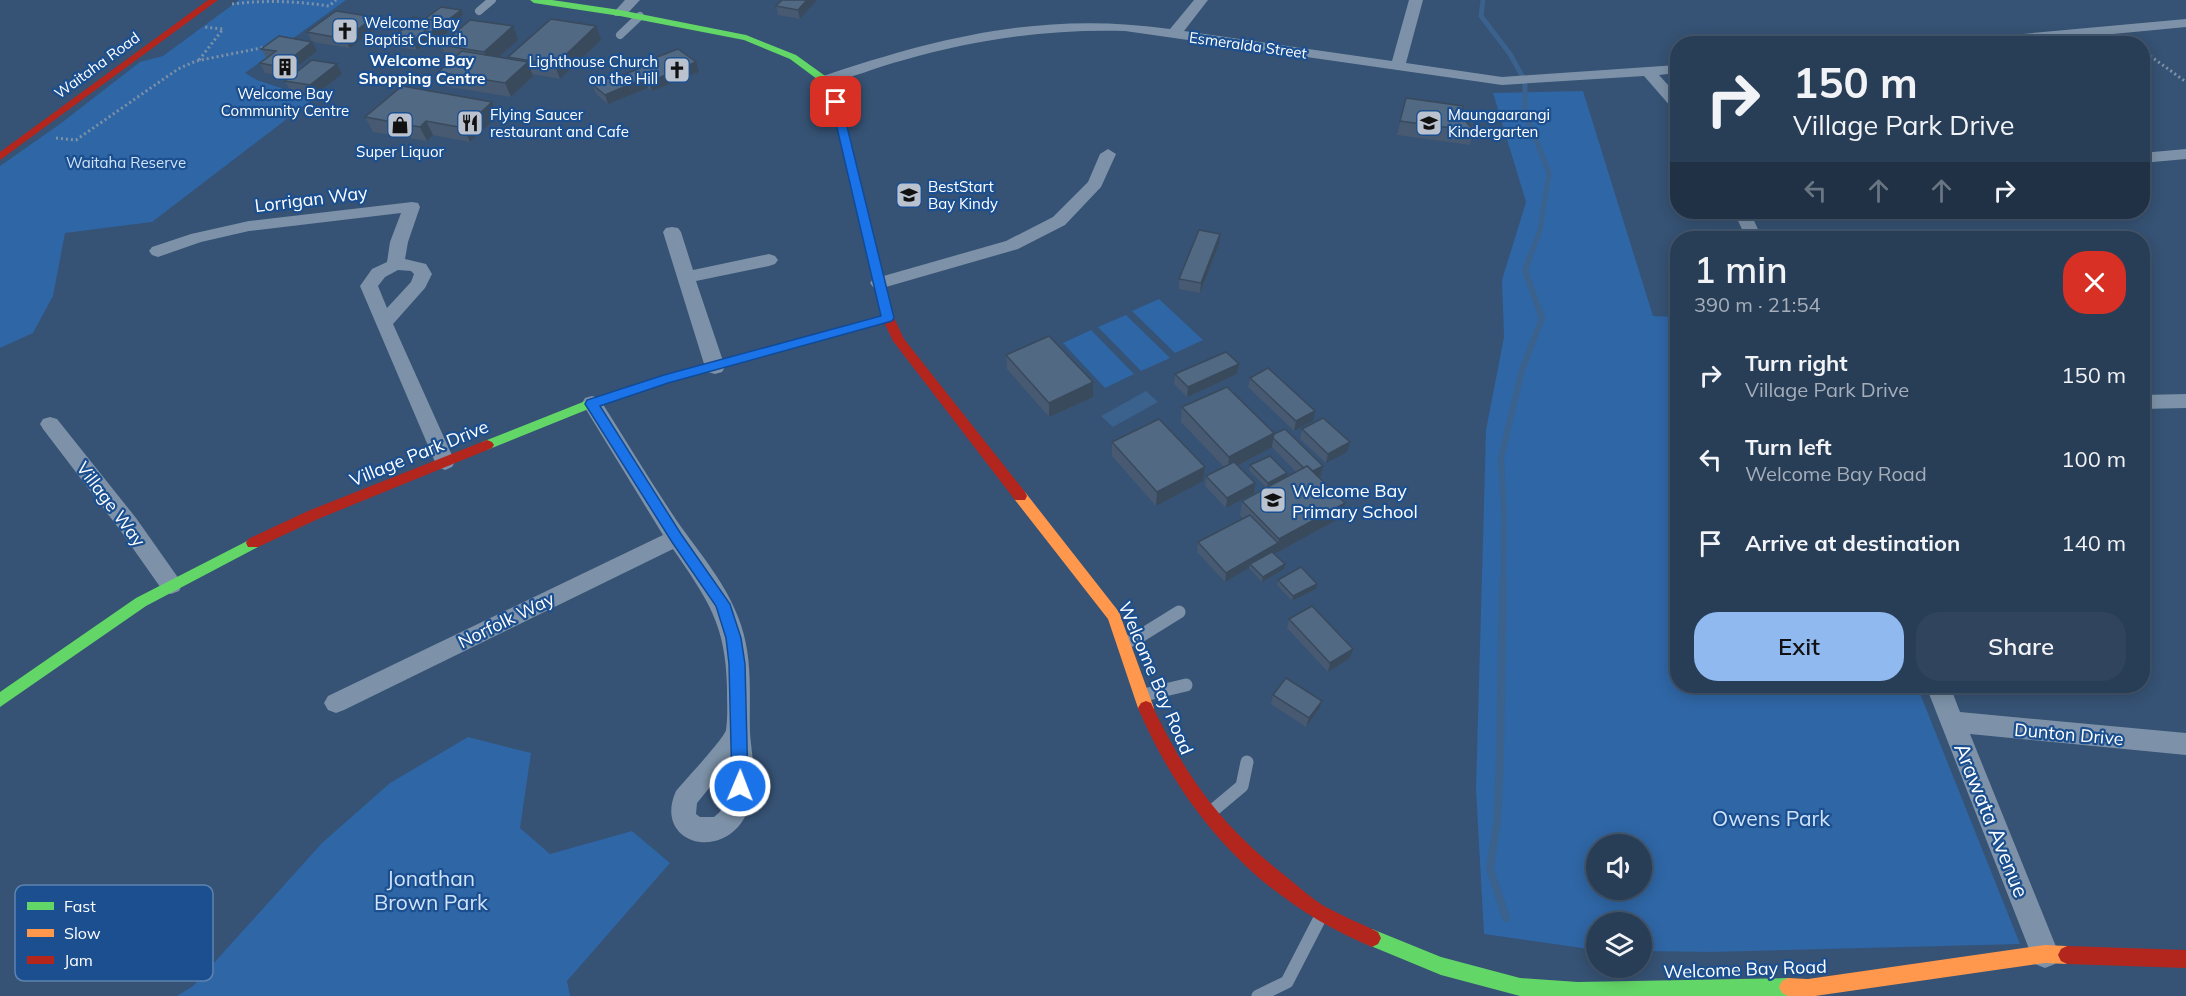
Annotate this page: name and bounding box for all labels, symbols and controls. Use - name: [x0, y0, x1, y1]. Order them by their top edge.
- place label: Welcome Bay Baptist Church: [364, 13, 467, 49]
- church icon: Welcome Bay Baptist Church: [330, 16, 360, 46]
- street label: Esmeralda Street: [1188, 27, 1308, 63]
- street label: Waitaha Road: [51, 28, 143, 102]
- district label: Welcome Bay Shopping Centre: [358, 50, 486, 88]
- building icon: Welcome Bay Community Centre: [270, 52, 300, 82]
- place label: Lighthouse Church on the Hill: [528, 52, 658, 88]
- church icon: Lighthouse Church on the Hill: [662, 55, 692, 85]
- text: 150 m: [1793, 56, 1918, 109]
- icon: right: [1694, 60, 1772, 138]
- pin: [810, 76, 861, 127]
- place label: Welcome Bay Community Centre: [221, 84, 349, 120]
- icon: arrive: [819, 85, 852, 118]
- place label: Flying Saucer restaurant and Cafe: [490, 105, 629, 141]
- place label: Maungaarangi Kindergarten: [1448, 105, 1550, 141]
- restaurant icon: Flying Saucer restaurant and Cafe: [455, 108, 485, 138]
- school or university icon: Maungaarangi Kindergarten: [1414, 108, 1444, 138]
- text: Village Park Drive: [1793, 108, 2014, 142]
- shop icon: Super Liquor: [385, 110, 415, 140]
- place label: Super Liquor: [356, 142, 445, 161]
- park label: Waitaha Reserve: [66, 153, 186, 172]
- icon: left: [1799, 174, 1832, 207]
- icon: ahead: [1862, 174, 1895, 207]
- icon: ahead: [1925, 174, 1958, 207]
- icon: right: [1988, 174, 2021, 207]
- place label: BestStart Bay Kindy: [928, 177, 998, 213]
- school or university icon: BestStart Bay Kindy: [894, 180, 924, 210]
- street label: Lorrigan Way: [253, 181, 369, 217]
- text: 1 min: [1694, 247, 1788, 292]
- button: close: [2063, 251, 2126, 314]
- text: 390 m · 21:54: [1694, 292, 1820, 317]
- text: Turn right: [1745, 349, 1848, 377]
- icon: right: [1694, 359, 1727, 392]
- text: 150 m: [2061, 361, 2126, 389]
- text: Village Park Drive: [1745, 377, 1909, 402]
- street label: Village Park Drive: [346, 415, 492, 491]
- text: Turn left: [1745, 433, 1832, 461]
- icon: left: [1694, 443, 1727, 476]
- text: 100 m: [2061, 445, 2126, 473]
- street label: Village Way: [71, 457, 151, 552]
- text: Welcome Bay Road: [1745, 461, 1927, 486]
- place label: Welcome Bay Primary School: [1292, 479, 1418, 523]
- school or university icon: Welcome Bay Primary School: [1258, 485, 1288, 515]
- icon: arrive: [1694, 527, 1727, 560]
- text: Arrive at destination: [1745, 529, 1960, 557]
- text: 140 m: [2061, 529, 2126, 557]
- street label: Norfolk Way: [454, 587, 558, 653]
- street label: Welcome Bay Road: [1113, 598, 1199, 758]
- button: Exit: [1694, 612, 1904, 681]
- button: Share: [1916, 612, 2126, 681]
- street label: Dunton Drive: [2013, 718, 2125, 750]
- street label: Arawata Avenue: [1949, 739, 2035, 901]
- position arrow: [708, 754, 772, 818]
- park label: Owens Park: [1712, 805, 1830, 831]
- map controls: [1586, 834, 1652, 978]
- button: sound: [1586, 834, 1652, 900]
- park label: Jonathan Brown Park: [374, 865, 488, 915]
- legend: [15, 885, 213, 981]
- text: Fast: [64, 896, 96, 916]
- button: layers: [1586, 912, 1652, 978]
- text: Slow: [64, 923, 101, 943]
- text: Jam: [64, 950, 93, 970]
- street label: Welcome Bay Road: [1663, 955, 1827, 983]

